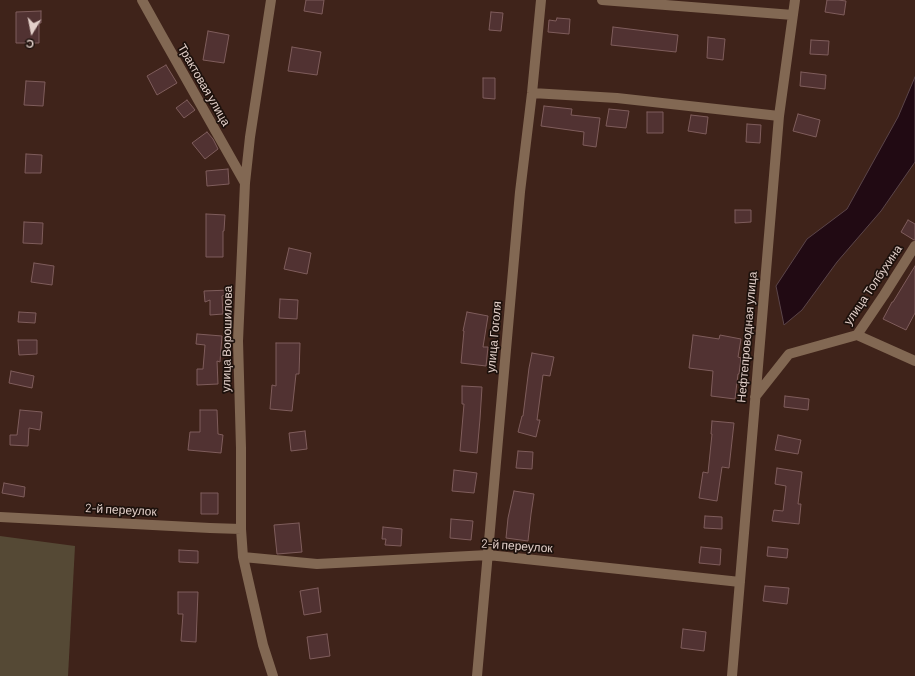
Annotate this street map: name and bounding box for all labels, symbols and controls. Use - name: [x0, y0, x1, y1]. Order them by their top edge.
- north arrow: [12, 12, 52, 52]
- text: С: [25, 37, 35, 51]
- street label: Трактовая улица: [175, 41, 233, 129]
- street label: улица Толбухина: [841, 242, 905, 328]
- street label: Нефтепроводная улица: [734, 271, 760, 403]
- street label: улица Ворошилова: [219, 286, 235, 392]
- street label: улица Гоголя: [484, 301, 504, 373]
- street label: 2-й переулок: [85, 501, 157, 519]
- street label: 2-й переулок: [481, 536, 553, 556]

